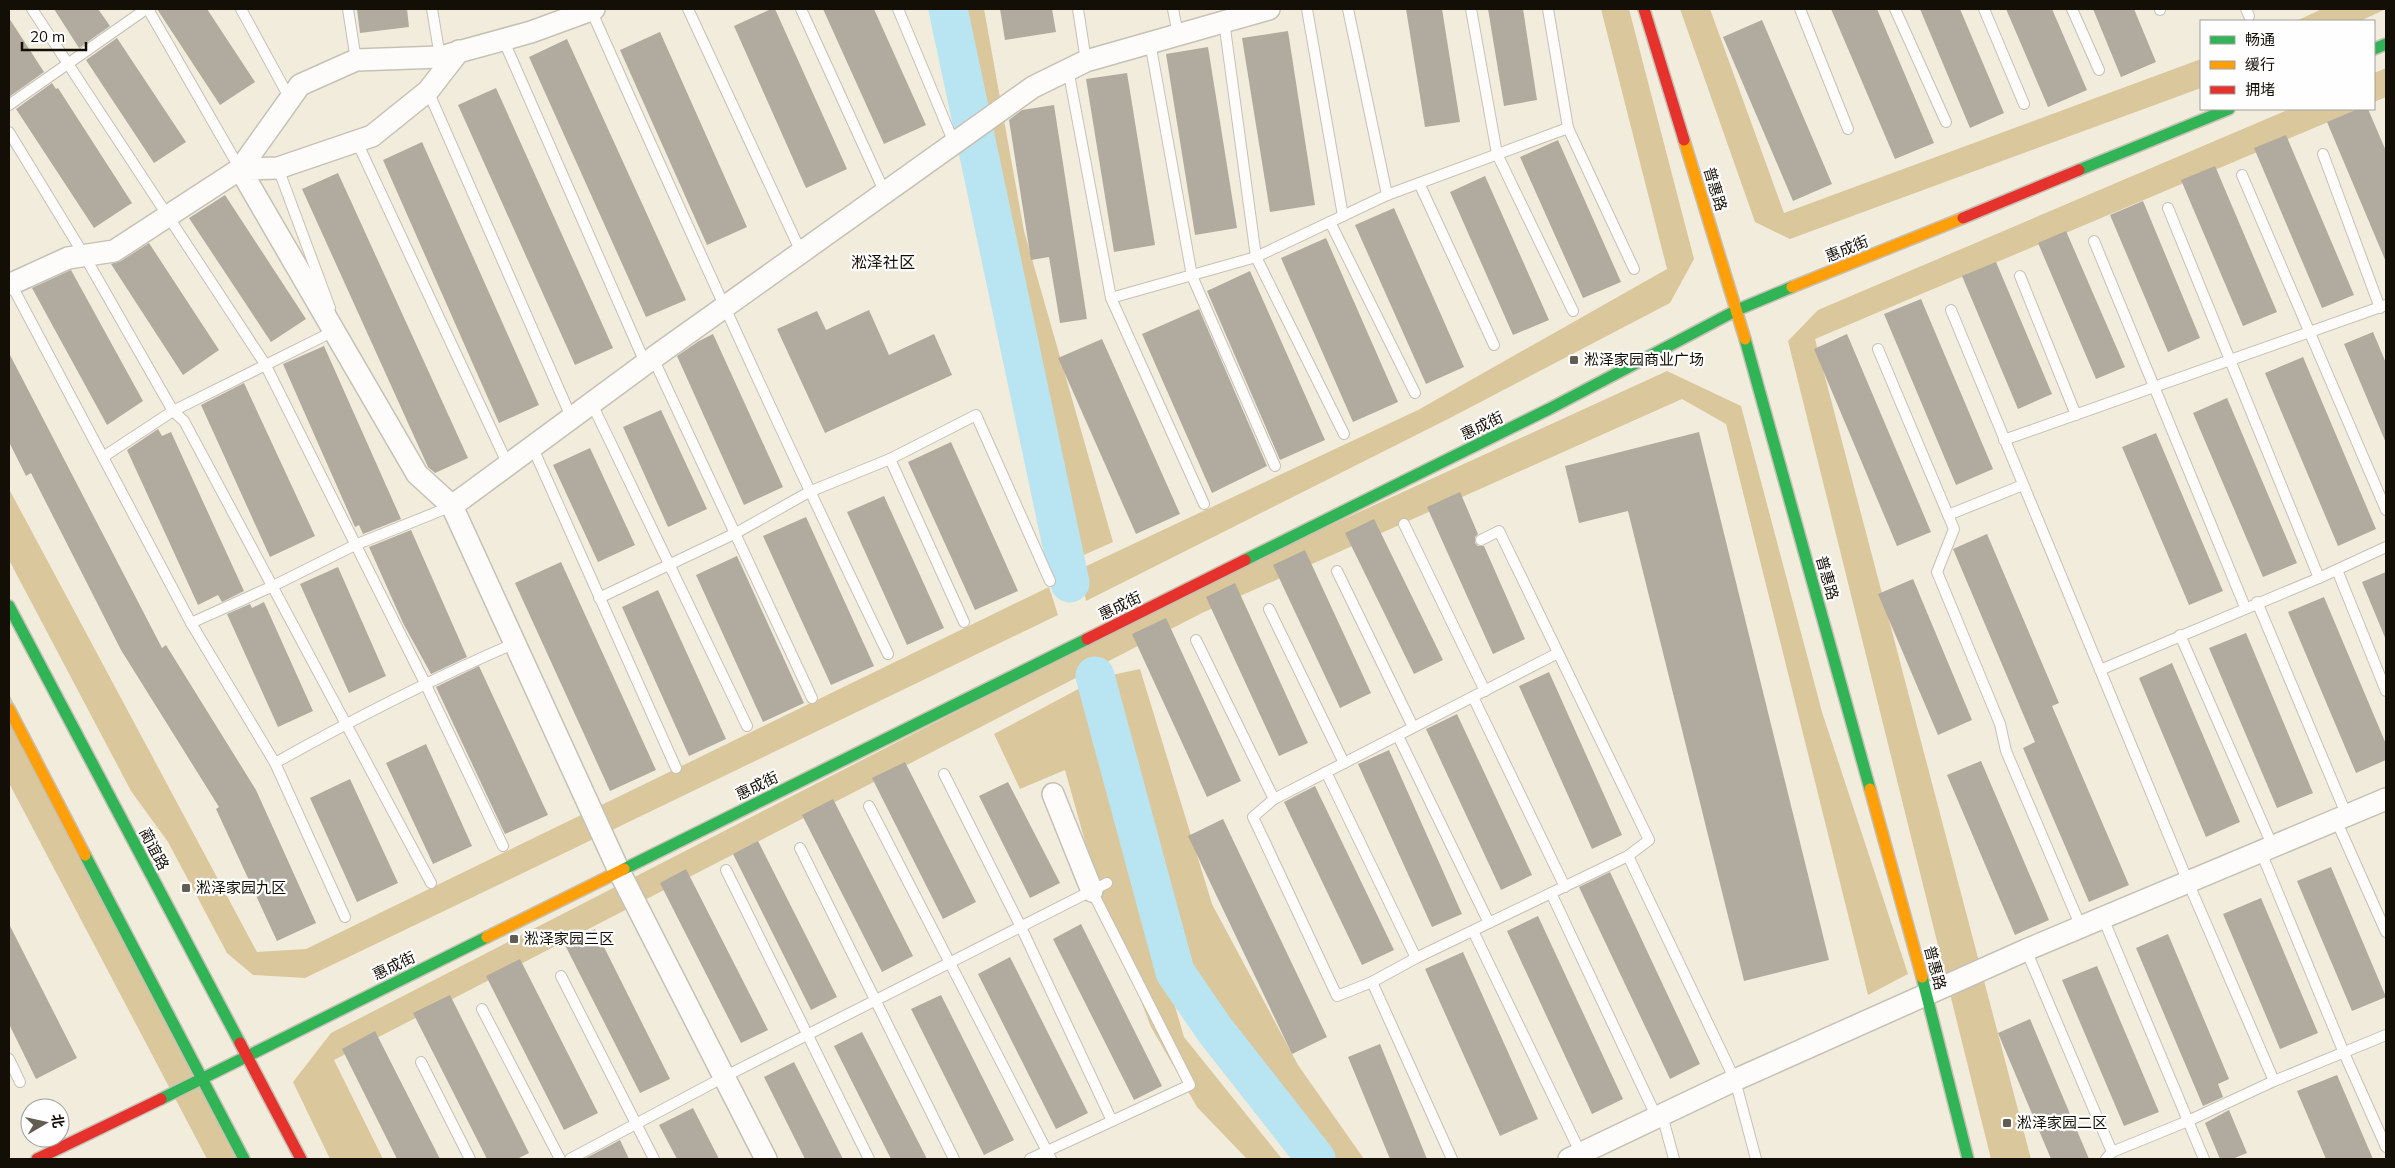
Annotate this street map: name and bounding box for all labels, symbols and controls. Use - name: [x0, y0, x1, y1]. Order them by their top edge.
- scale bar: [22, 20, 86, 52]
- legend: [2200, 20, 2375, 110]
- text: 20 m: [30, 27, 65, 46]
- text: 畅通: [2245, 30, 2275, 49]
- text: 缓行: [2245, 55, 2275, 74]
- text: 拥堵: [2245, 80, 2275, 99]
- street label: 普惠路: [1700, 165, 1731, 213]
- street label: 惠成街: [1822, 231, 1871, 266]
- district label: 淞泽社区: [851, 252, 915, 272]
- place label: 淞泽家园商业广场: [1584, 350, 1704, 369]
- marker: 淞泽家园商业广场: [1568, 354, 1580, 366]
- street label: 惠成街: [1457, 407, 1506, 444]
- street label: 普惠路: [1812, 554, 1843, 602]
- street label: 惠成街: [1095, 587, 1144, 624]
- street label: 惠成街: [732, 767, 781, 804]
- street label: 蔺谊路: [135, 824, 173, 873]
- place label: 淞泽家园九区: [196, 878, 286, 897]
- marker: 淞泽家园九区: [180, 882, 192, 894]
- place label: 淞泽家园三区: [524, 929, 614, 948]
- marker: 淞泽家园三区: [508, 933, 520, 945]
- street label: 普惠路: [1920, 944, 1950, 992]
- street label: 惠成街: [369, 947, 418, 984]
- north arrow: [20, 1098, 70, 1148]
- text: 北: [48, 1113, 68, 1129]
- place label: 淞泽家园二区: [2017, 1113, 2107, 1132]
- marker: 淞泽家园二区: [2001, 1117, 2013, 1129]

